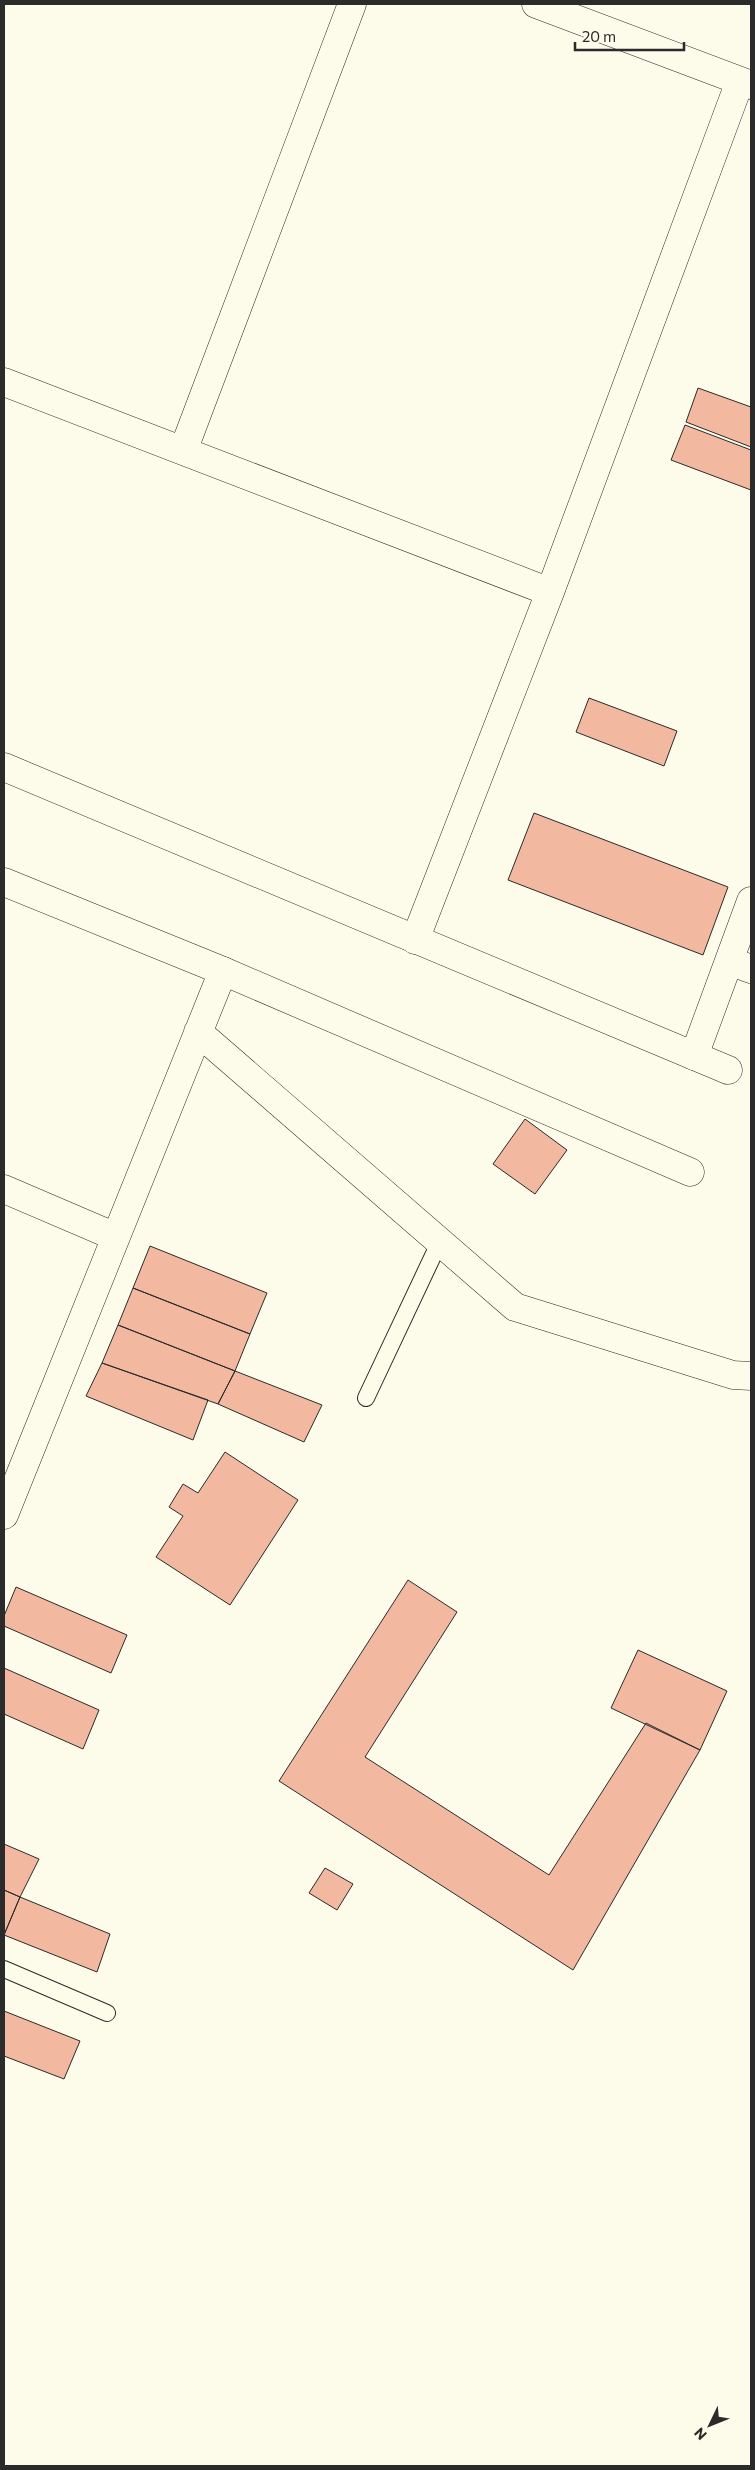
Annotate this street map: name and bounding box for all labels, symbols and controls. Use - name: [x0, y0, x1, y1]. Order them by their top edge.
- scale bar: [575, 20, 684, 52]
- text: 20 m: [582, 27, 616, 45]
- north arrow: [685, 2400, 735, 2450]
- text: N: [690, 2425, 710, 2444]

